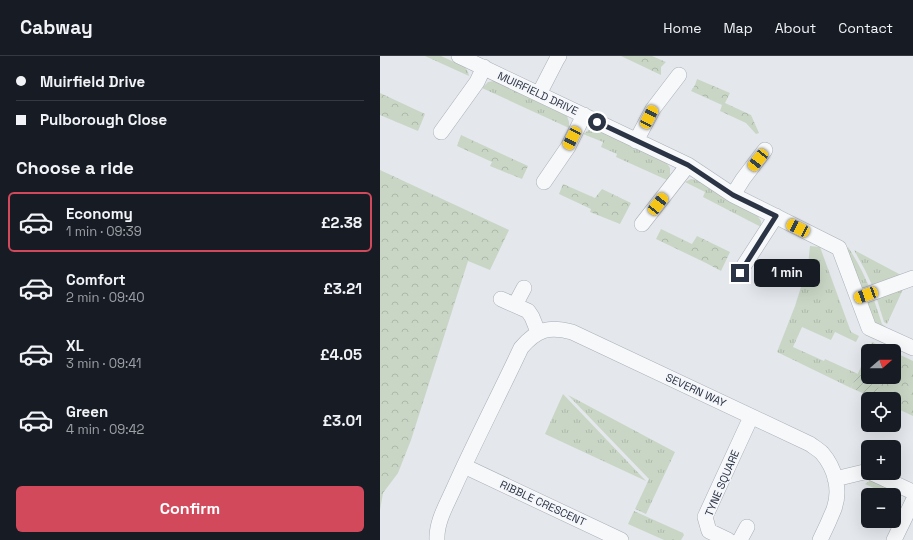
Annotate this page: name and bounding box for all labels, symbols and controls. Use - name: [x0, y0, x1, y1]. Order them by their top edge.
- text: Cabway: [20, 15, 93, 40]
- text: Home: [663, 19, 701, 37]
- text: Map: [723, 19, 753, 37]
- text: About: [775, 19, 816, 37]
- text: Contact: [838, 19, 893, 37]
- street label: MUIRFIELD DRIVE: [495, 68, 581, 118]
- text: Muirfield Drive: [40, 72, 145, 91]
- car: [638, 104, 660, 130]
- text: Pulborough Close: [40, 110, 167, 129]
- route start: [588, 113, 606, 131]
- car: [561, 125, 583, 151]
- car: [746, 147, 770, 173]
- text: Choose a ride: [16, 156, 134, 179]
- car: [646, 191, 670, 217]
- icon: car: [18, 204, 54, 240]
- text: Economy: [66, 204, 133, 223]
- text: £2.38: [321, 213, 362, 232]
- car: [785, 217, 811, 239]
- text: 1 min · 09:39: [66, 223, 142, 240]
- callout: 1 min: [754, 259, 820, 287]
- route end: [731, 264, 749, 282]
- text: 1 min: [771, 264, 803, 281]
- icon: car: [18, 270, 54, 306]
- text: Comfort: [66, 270, 126, 289]
- text: £3.21: [323, 279, 362, 298]
- car: [853, 285, 879, 305]
- text: 2 min · 09:40: [66, 289, 145, 306]
- icon: car: [18, 336, 54, 372]
- text: XL: [66, 336, 84, 355]
- north arrow: [861, 344, 901, 384]
- map controls: [861, 344, 901, 528]
- text: £4.05: [320, 345, 362, 364]
- text: 3 min · 09:41: [66, 355, 141, 372]
- street label: SEVERN WAY: [664, 370, 729, 410]
- button: locate: [861, 392, 901, 432]
- icon: car: [18, 402, 54, 438]
- text: Green: [66, 402, 108, 421]
- text: £3.01: [323, 411, 362, 430]
- text: 4 min · 09:42: [66, 421, 144, 438]
- button: +: [861, 440, 901, 480]
- street label: TYNE SQUARE: [702, 448, 742, 518]
- street label: RIBBLE CRESCENT: [498, 477, 589, 529]
- button: Confirm: [16, 486, 364, 532]
- button: −: [861, 488, 901, 528]

